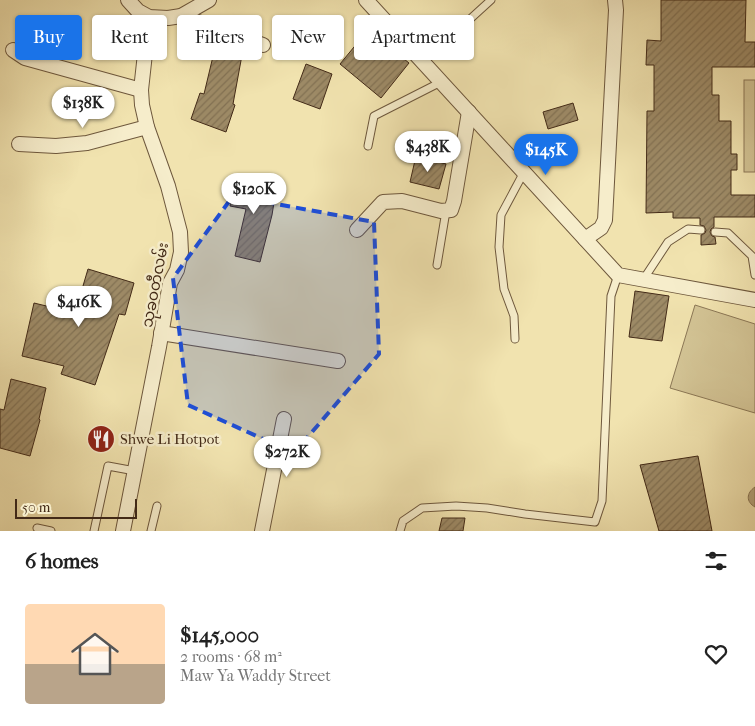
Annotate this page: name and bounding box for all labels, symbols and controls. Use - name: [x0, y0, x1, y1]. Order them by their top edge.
- chip: Buy: [15, 15, 82, 60]
- chip: Rent: [92, 15, 167, 60]
- chip: Filters: [177, 15, 262, 60]
- chip: New: [272, 15, 344, 60]
- chip: Apartment: [354, 15, 474, 60]
- pin: $138K: [48, 86, 118, 129]
- text: $138K: [63, 93, 103, 112]
- pin: $438K: [393, 130, 463, 173]
- pin: $145K: [511, 134, 581, 176]
- text: $438K: [406, 137, 450, 156]
- text: $145K: [525, 140, 567, 159]
- pin: $120K: [219, 172, 289, 215]
- text: $120K: [232, 179, 276, 198]
- street label: သုခဝတီလမ်း: [137, 241, 175, 330]
- pin: $416K: [44, 286, 114, 328]
- text: $416K: [57, 292, 101, 311]
- restaurant icon: Shwe Li Hotpot: [86, 424, 116, 454]
- place label: Shwe Li Hotpot: [120, 430, 220, 448]
- pin: $272K: [252, 436, 322, 478]
- text: $272K: [265, 442, 309, 461]
- scale bar: [15, 496, 138, 519]
- text: 50 m: [22, 499, 50, 516]
- icon: filters: [702, 547, 730, 575]
- text: 6 homes: [25, 549, 99, 573]
- text: $145,000: [180, 623, 259, 647]
- icon: home: [65, 624, 125, 684]
- icon: heart: [702, 640, 730, 668]
- text: 2 rooms · 68 m²: [180, 647, 282, 666]
- text: Maw Ya Waddy Street: [180, 666, 331, 685]

